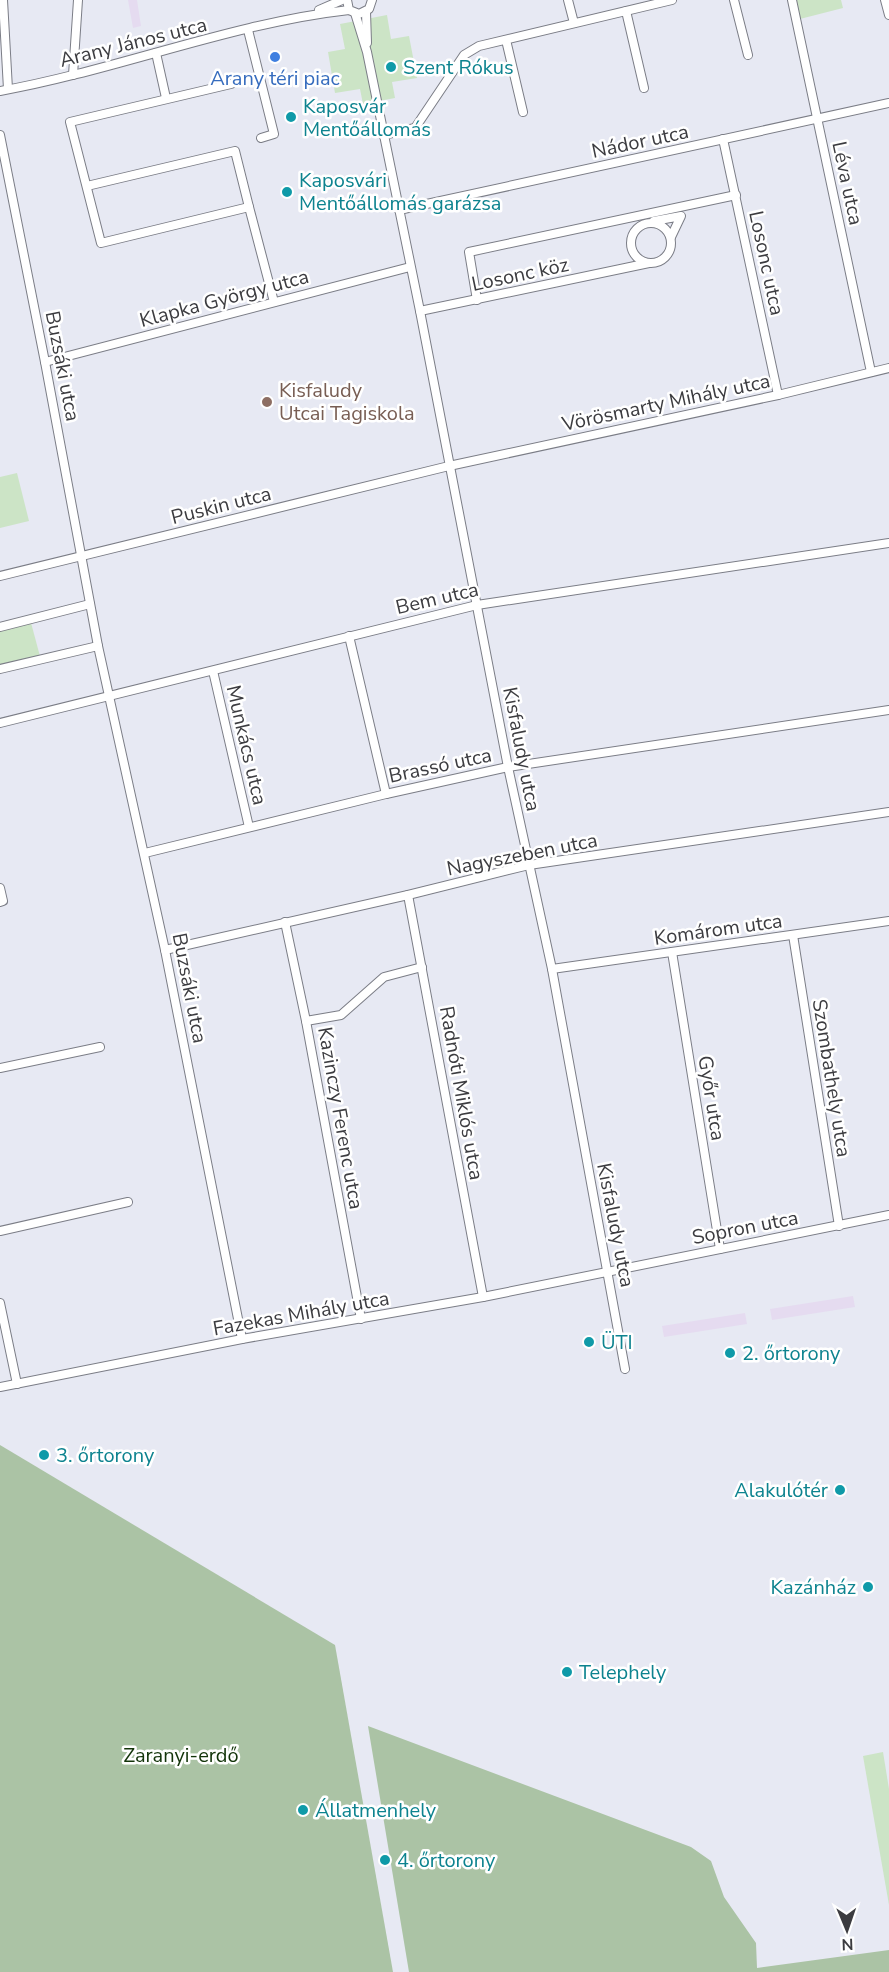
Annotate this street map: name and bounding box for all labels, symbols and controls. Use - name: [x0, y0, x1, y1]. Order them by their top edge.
- street label: Arany János utca: [57, 11, 210, 74]
- marker: Arany téri piac: [268, 50, 282, 64]
- place label: Szent Rókus: [403, 54, 514, 81]
- marker: Szent Rókus: [384, 60, 398, 74]
- place label: Arany téri piac: [210, 65, 340, 92]
- place label: Kaposvár Mentőállomás: [303, 93, 431, 143]
- marker: Kaposvár Mentőállomás: [284, 110, 298, 124]
- street label: Nádor utca: [589, 118, 691, 165]
- street label: Léva utca: [825, 139, 870, 227]
- place label: Kaposvári Mentőállomás garázsa: [299, 167, 501, 217]
- marker: Kaposvári Mentőállomás garázsa: [280, 185, 294, 199]
- street label: Losonc utca: [742, 208, 791, 318]
- street label: Losonc köz: [469, 251, 571, 298]
- street label: Klapka György utca: [137, 263, 312, 334]
- street label: Buzsáki utca: [39, 309, 86, 424]
- street label: Vörösmarty Mihály utca: [559, 367, 773, 438]
- place label: Kisfaludy Utcai Tagiskola: [279, 377, 415, 427]
- marker: Kisfaludy Utcai Tagiskola: [260, 395, 274, 409]
- street label: Puskin utca: [168, 480, 274, 531]
- street label: Bem utca: [393, 576, 481, 621]
- street label: Munkács utca: [220, 683, 273, 808]
- street label: Kisfaludy utca: [496, 685, 547, 814]
- street label: Brassó utca: [386, 741, 494, 790]
- street label: Nagyszeben utca: [444, 827, 600, 882]
- street label: Komárom utca: [652, 907, 784, 952]
- street label: Buzsáki utca: [166, 931, 213, 1046]
- street label: Szombathely utca: [806, 997, 857, 1159]
- street label: Radnóti Miklós utca: [433, 1004, 490, 1182]
- street label: Kazinczy Ferenc utca: [311, 1025, 370, 1211]
- street label: Győr utca: [691, 1054, 732, 1143]
- street label: Kisfaludy utca: [590, 1161, 641, 1290]
- street label: Sopron utca: [690, 1204, 801, 1251]
- street label: Fazekas Mihály utca: [211, 1285, 391, 1342]
- place label: ÜTI: [601, 1329, 633, 1356]
- marker: ÜTI: [582, 1335, 596, 1349]
- place label: 2. őrtorony: [742, 1340, 841, 1367]
- marker: 2. őrtorony: [723, 1346, 737, 1360]
- place label: 3. őrtorony: [56, 1442, 155, 1469]
- marker: 3. őrtorony: [37, 1448, 51, 1462]
- place label: Alakulótér: [734, 1477, 828, 1504]
- marker: Alakulótér: [833, 1483, 847, 1497]
- place label: Kazánház: [771, 1574, 856, 1601]
- marker: Kazánház: [861, 1580, 875, 1594]
- place label: Telephely: [579, 1659, 667, 1686]
- marker: Telephely: [560, 1665, 574, 1679]
- park label: Zaranyi-erdő: [123, 1742, 239, 1769]
- place label: Állatmenhely: [315, 1797, 437, 1824]
- marker: Állatmenhely: [296, 1803, 310, 1817]
- place label: 4. őrtorony: [397, 1847, 496, 1874]
- marker: 4. őrtorony: [378, 1853, 392, 1867]
- north arrow: [817, 1900, 877, 1960]
- text: N: [841, 1933, 854, 1955]

